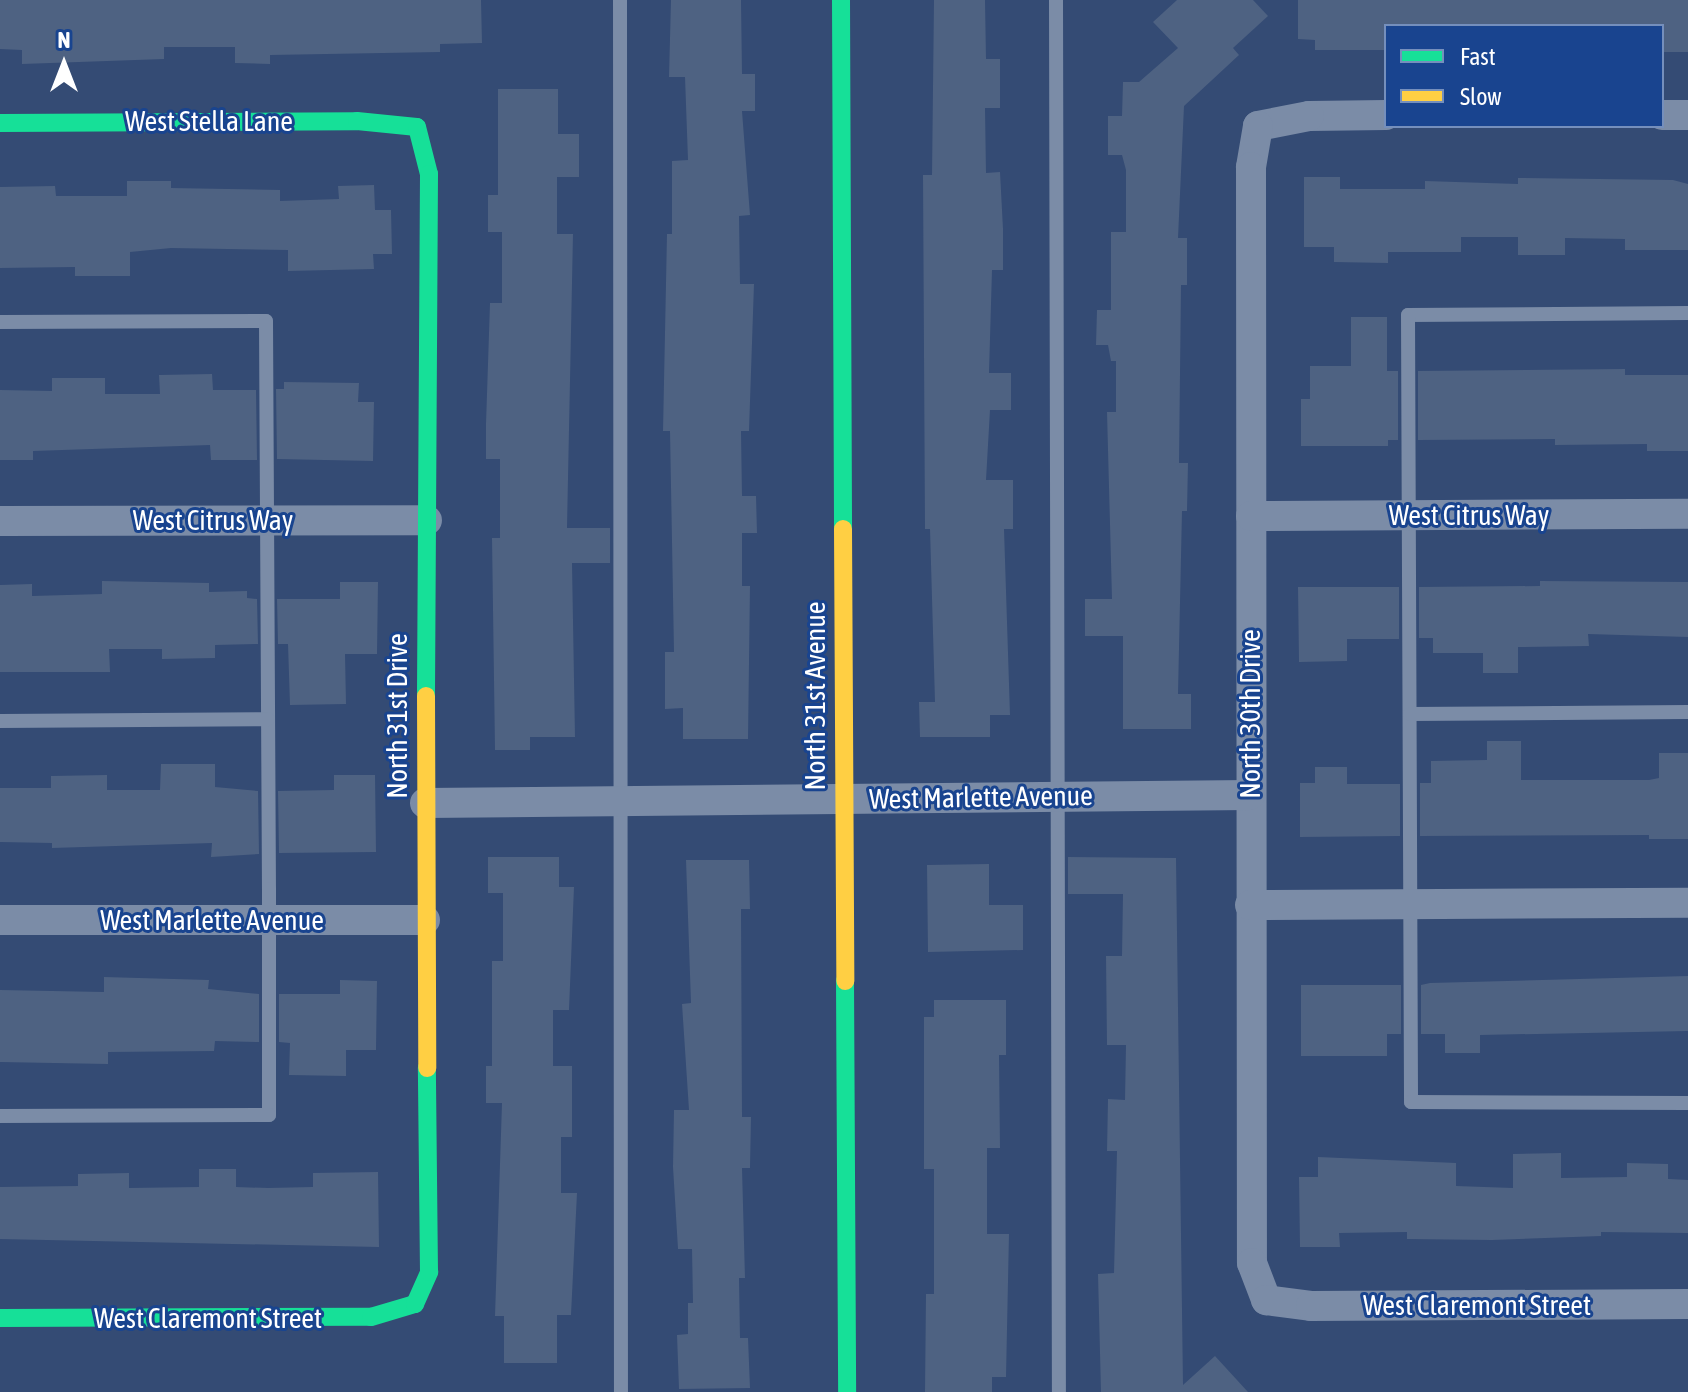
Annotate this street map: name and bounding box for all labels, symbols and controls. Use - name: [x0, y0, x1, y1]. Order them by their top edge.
- north arrow: [24, 24, 104, 104]
- legend: [1384, 24, 1664, 128]
- text: N: [58, 27, 70, 53]
- text: Fast: [1460, 43, 1496, 70]
- text: Slow: [1460, 83, 1502, 110]
- street label: West Stella Lane: [125, 104, 293, 138]
- street label: West Citrus Way: [1389, 498, 1549, 532]
- street label: West Citrus Way: [133, 503, 293, 537]
- street label: North 31st Avenue: [798, 602, 832, 790]
- street label: North 30th Drive: [1233, 629, 1267, 799]
- street label: North 31st Drive: [380, 633, 414, 799]
- street label: West Marlette Avenue: [869, 778, 1093, 816]
- street label: West Marlette Avenue: [100, 903, 324, 937]
- street label: West Claremont Street: [1363, 1288, 1591, 1322]
- street label: West Claremont Street: [94, 1301, 322, 1335]

